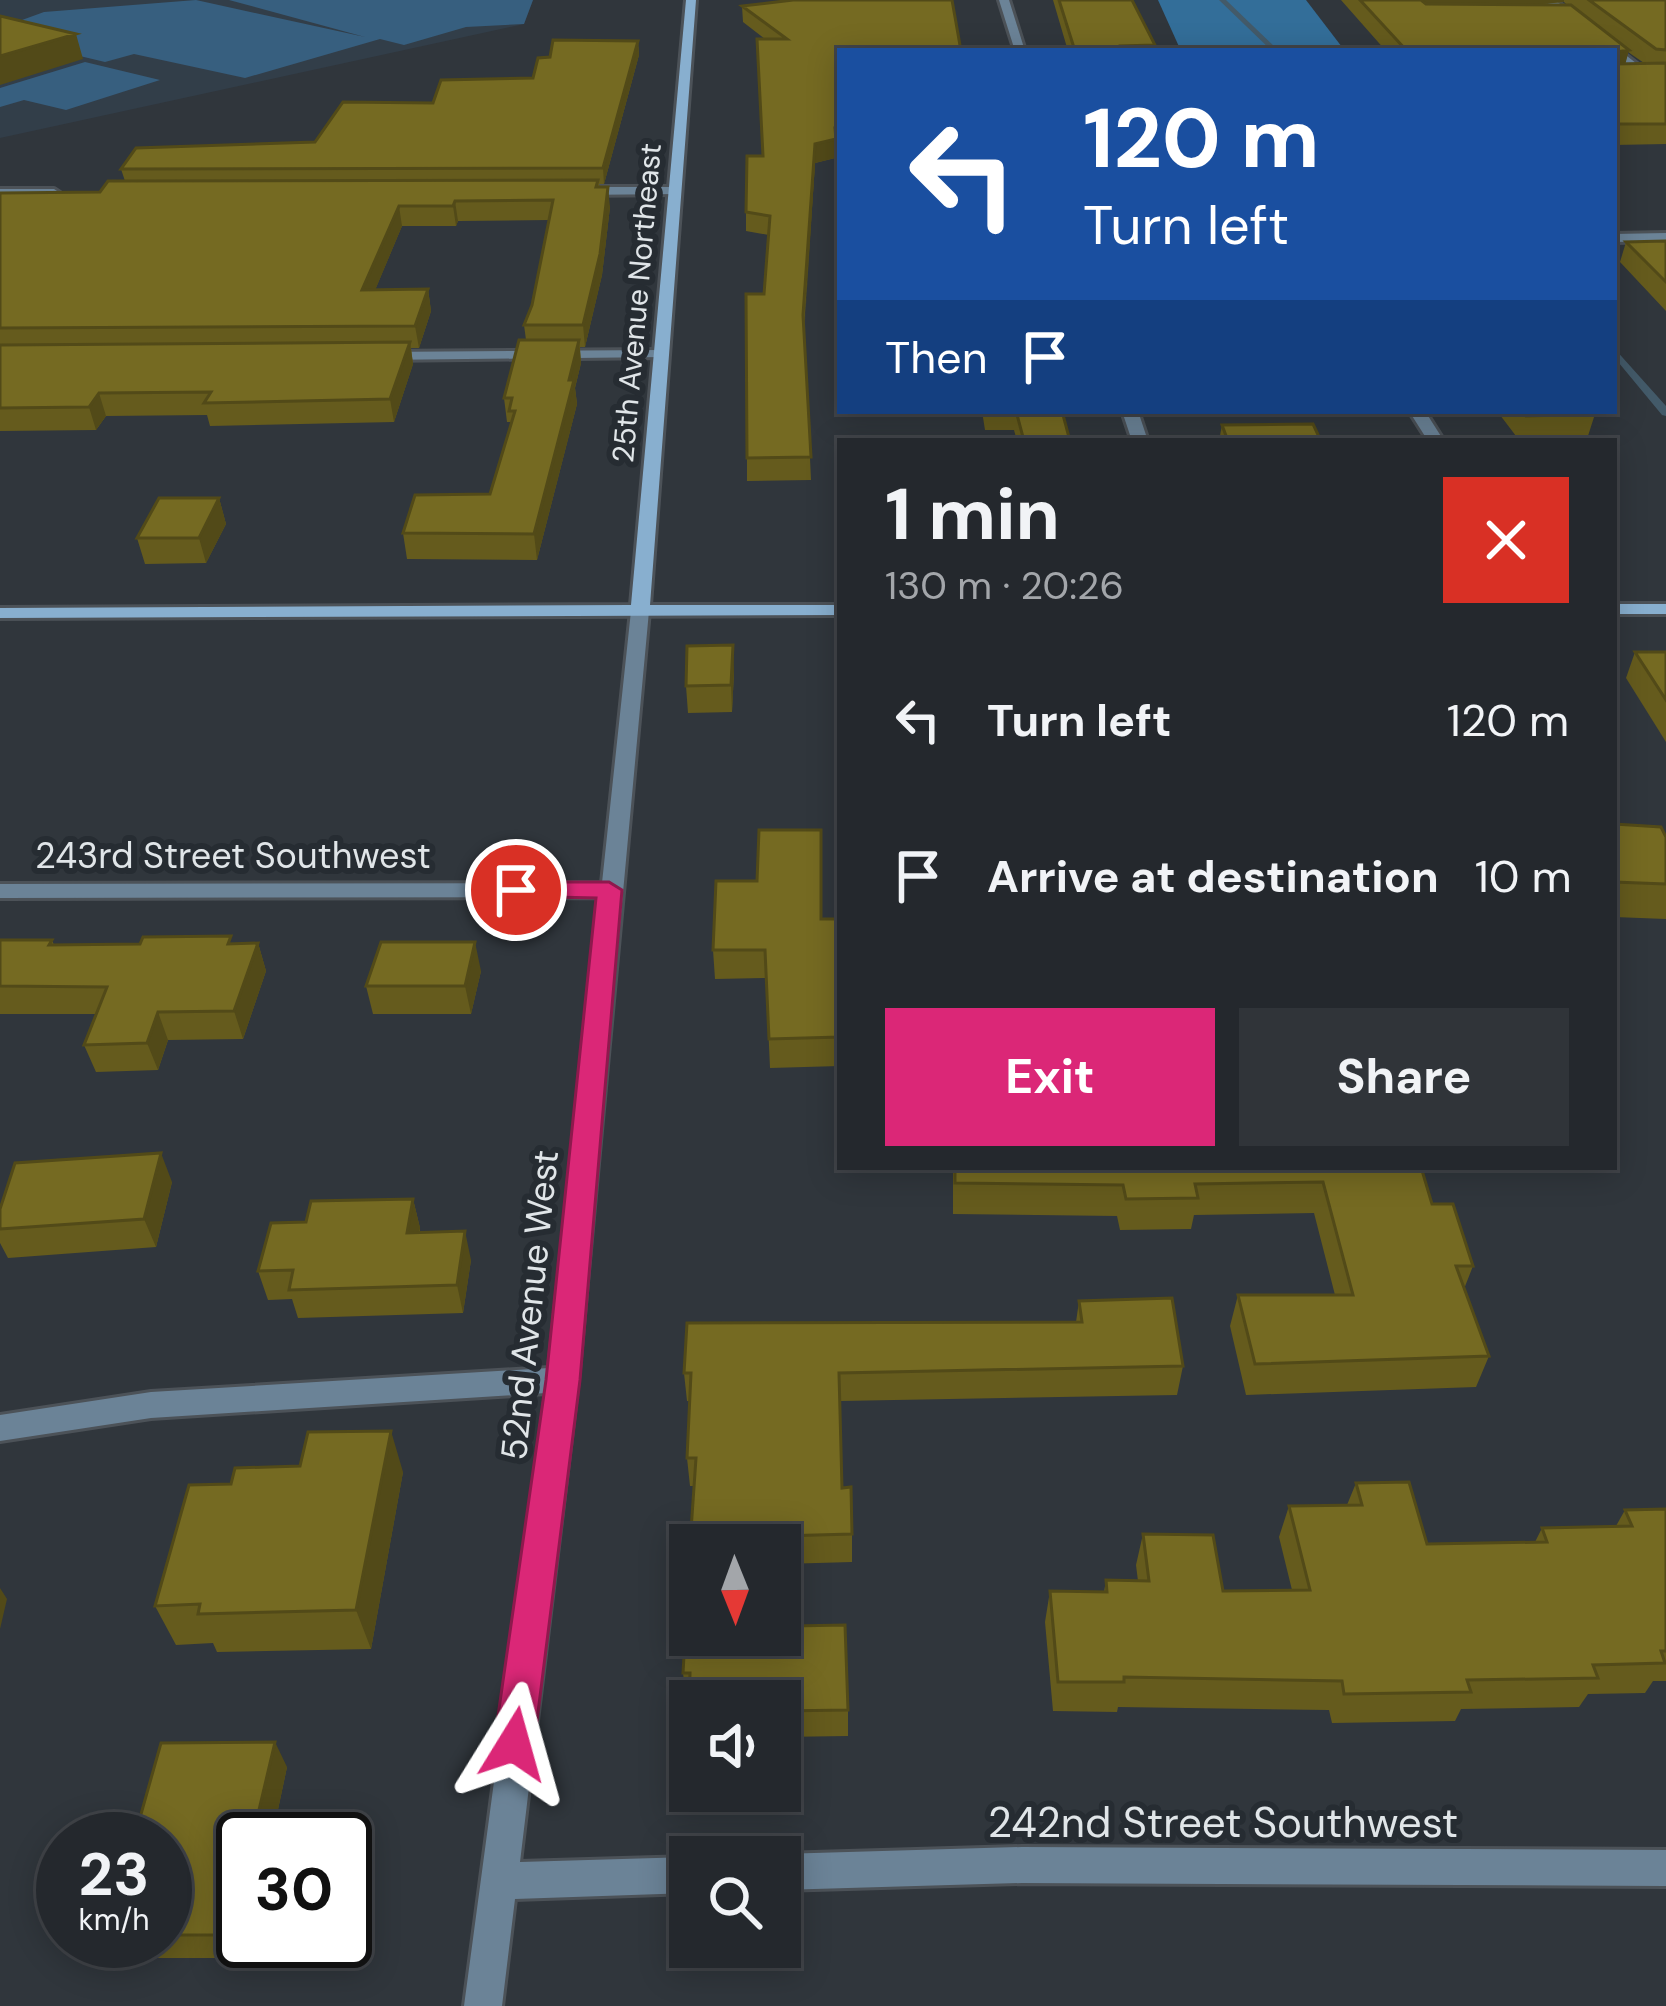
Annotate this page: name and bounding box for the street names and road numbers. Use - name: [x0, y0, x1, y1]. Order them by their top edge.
- street label: 25th Avenue Northeast: [603, 142, 670, 464]
- street label: 243rd Street Southwest: [35, 832, 431, 879]
- street label: 52nd Avenue West: [490, 1148, 569, 1462]
- street label: 242nd Street Southwest: [988, 1795, 1458, 1850]

